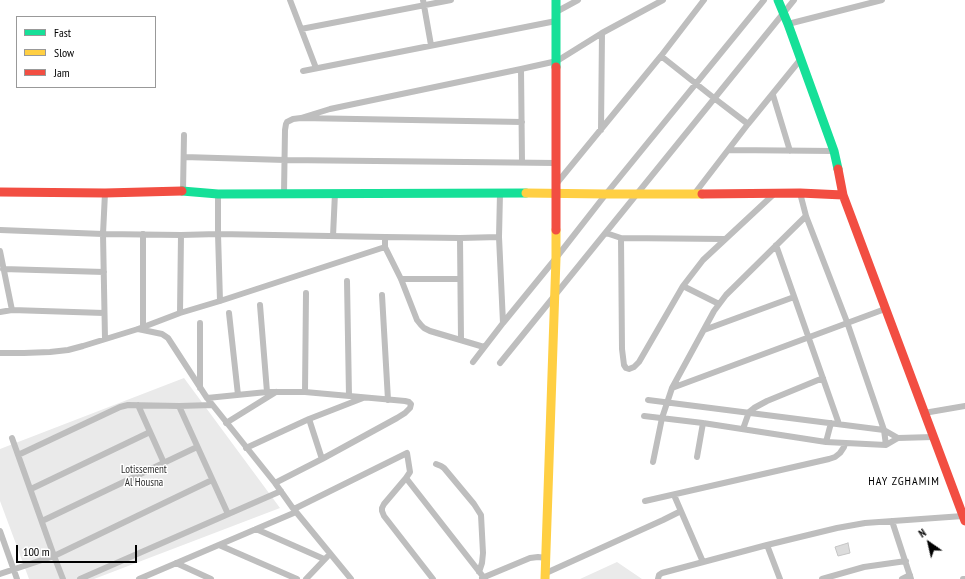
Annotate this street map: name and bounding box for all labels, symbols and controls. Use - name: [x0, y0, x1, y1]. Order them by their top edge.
- legend: [16, 16, 156, 88]
- text: Fast: [54, 25, 71, 40]
- text: Slow: [54, 45, 74, 60]
- text: Jam: [54, 65, 70, 80]
- park label: Lotissement Al Housna: [121, 463, 167, 489]
- district label: HAY ZGHAMIM: [868, 475, 940, 489]
- north arrow: [909, 523, 949, 563]
- text: N: [916, 526, 929, 541]
- scale bar: [18, 537, 139, 563]
- text: 100 m: [23, 544, 50, 559]

